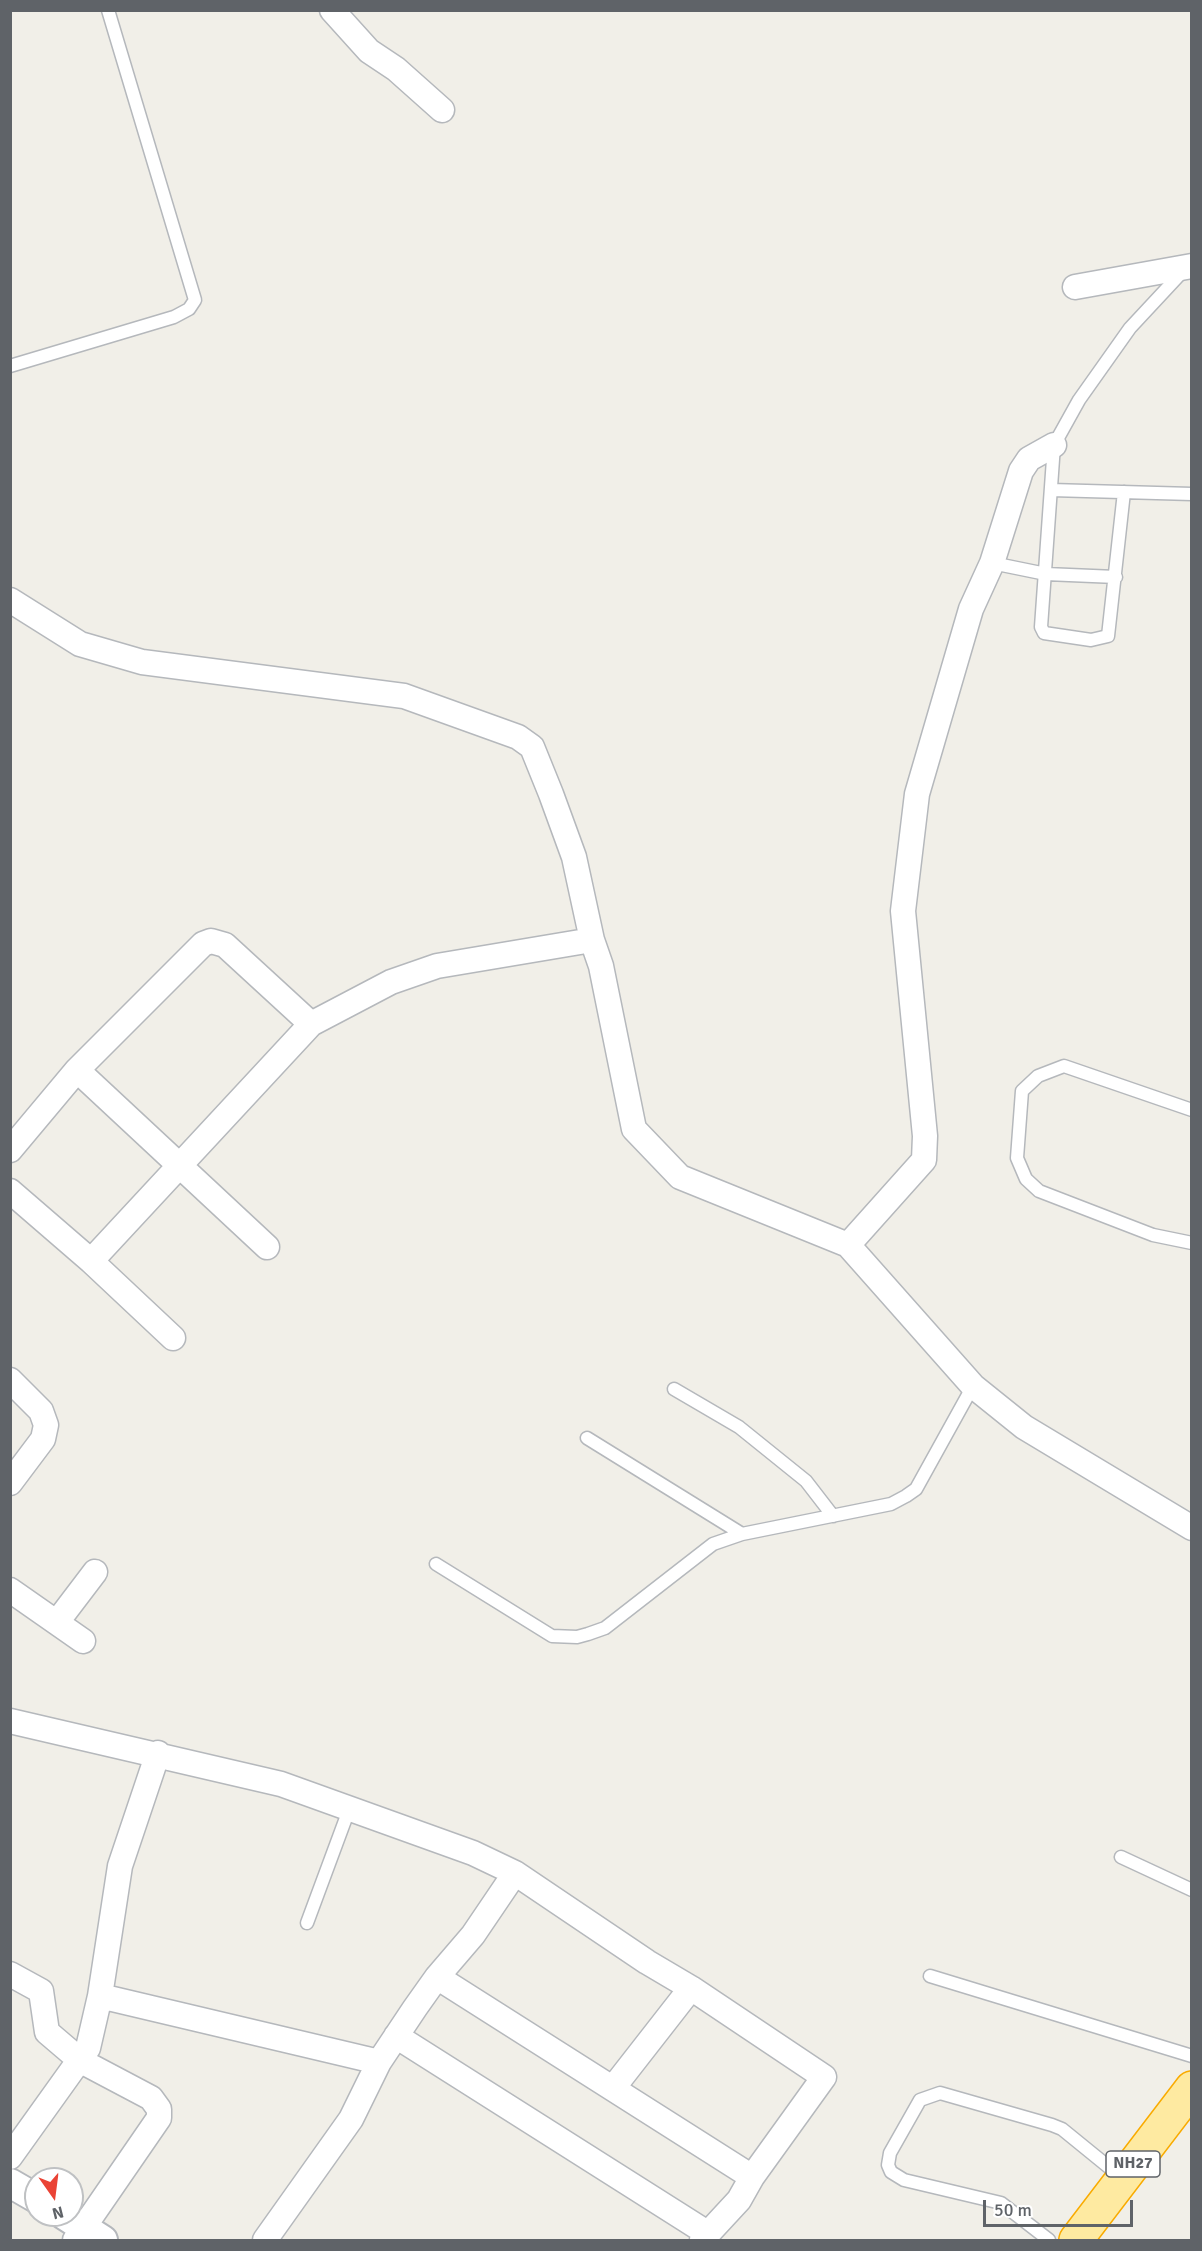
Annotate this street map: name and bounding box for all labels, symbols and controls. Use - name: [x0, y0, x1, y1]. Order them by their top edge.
- road number: NH27: [1106, 2151, 1160, 2177]
- north arrow: [24, 2167, 84, 2227]
- scale bar: [986, 2188, 1136, 2226]
- text: 50 m: [994, 2199, 1032, 2221]
- text: N: [50, 2201, 66, 2224]

